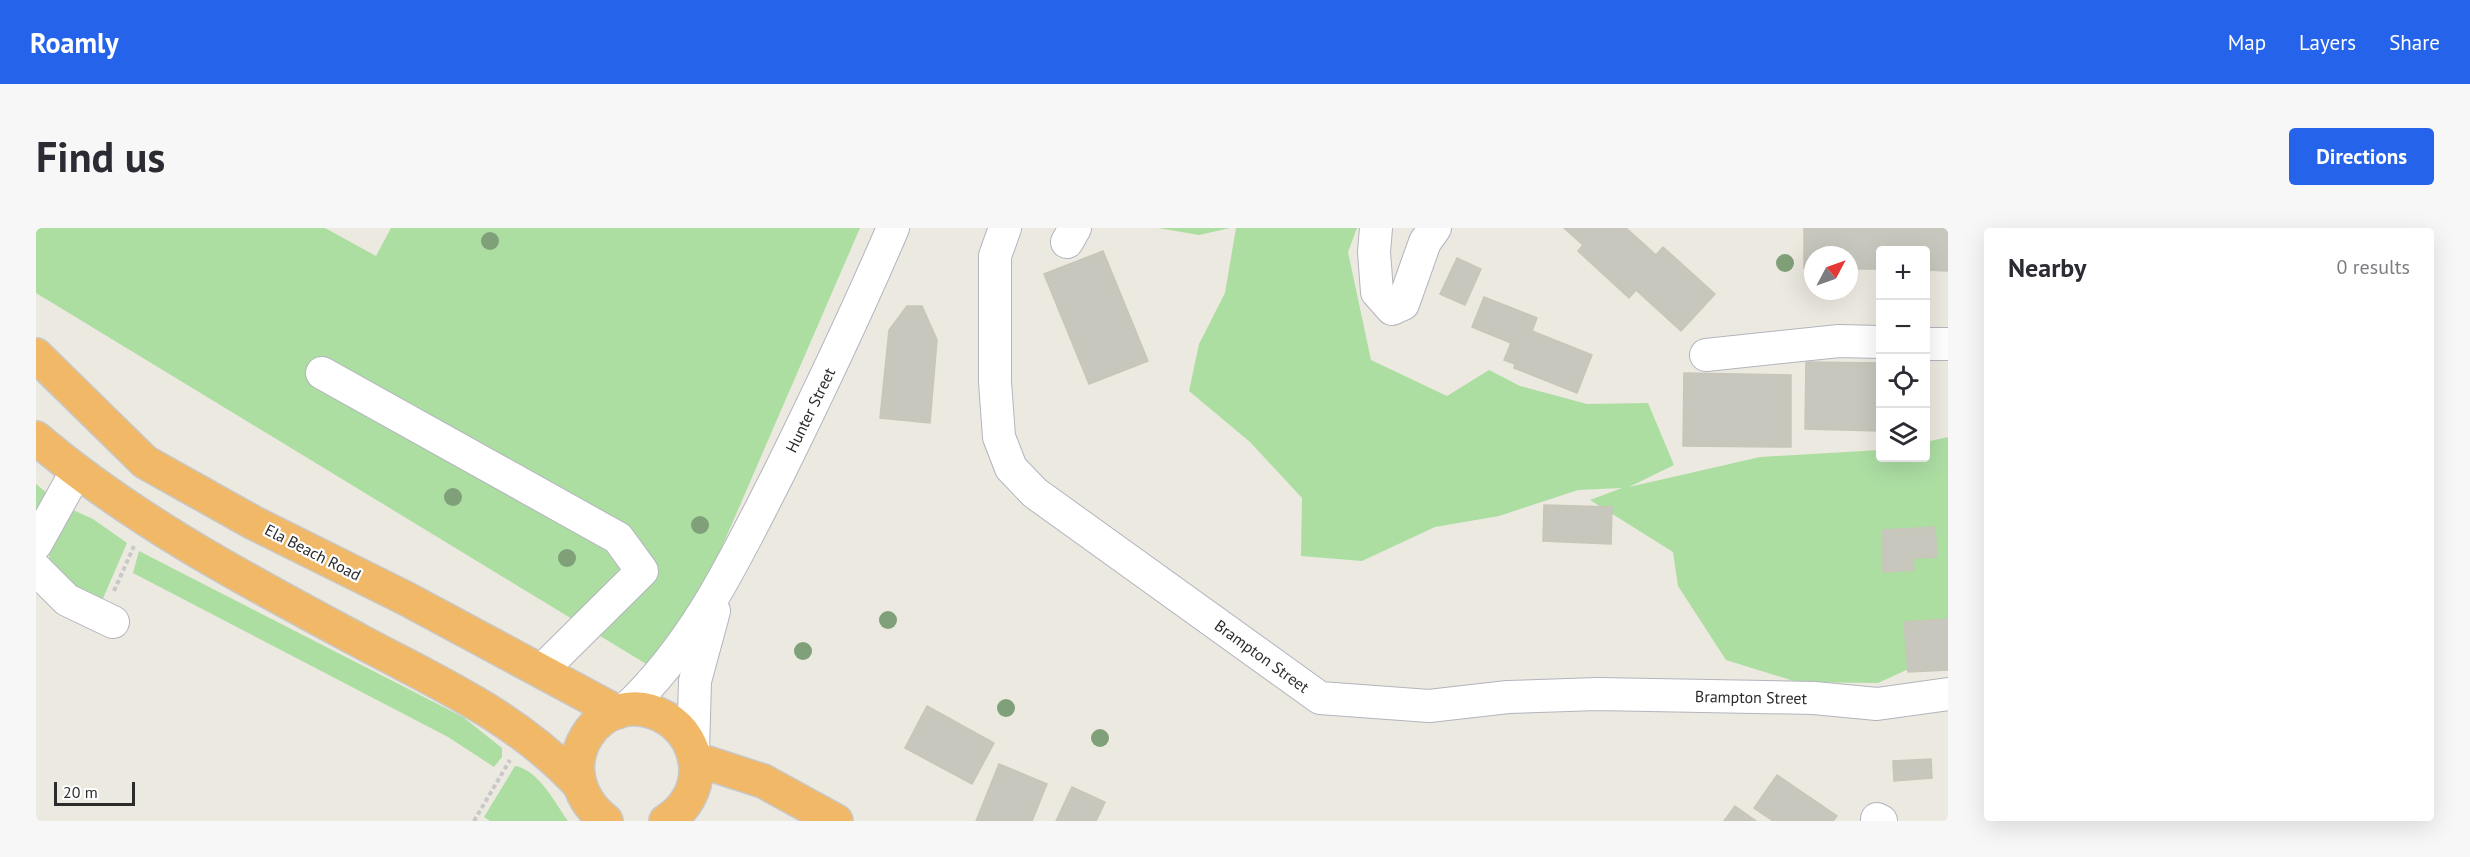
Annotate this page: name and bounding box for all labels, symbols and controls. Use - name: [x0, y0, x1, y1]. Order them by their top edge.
- text: Roamly: [30, 24, 119, 61]
- text: Map: [2228, 29, 2266, 56]
- text: Layers: [2299, 29, 2356, 56]
- text: Share: [2389, 29, 2440, 56]
- button: Directions: [2289, 128, 2434, 185]
- text: Find us: [36, 129, 165, 184]
- north arrow: [1804, 246, 1858, 300]
- map controls: [1876, 246, 1930, 462]
- button: +: [1876, 246, 1930, 300]
- text: Nearby: [2008, 251, 2086, 284]
- text: 0 results: [2337, 254, 2410, 280]
- button: −: [1876, 300, 1930, 354]
- button: locate: [1876, 354, 1930, 408]
- street label: Hunter Street: [781, 364, 839, 456]
- button: layers: [1876, 408, 1930, 462]
- street label: Ela Beach Road: [262, 519, 364, 585]
- street label: Brampton Street: [1211, 615, 1314, 697]
- street label: Brampton Street: [1695, 686, 1808, 708]
- scale bar: [54, 779, 135, 806]
- text: 20 m: [63, 782, 98, 802]

